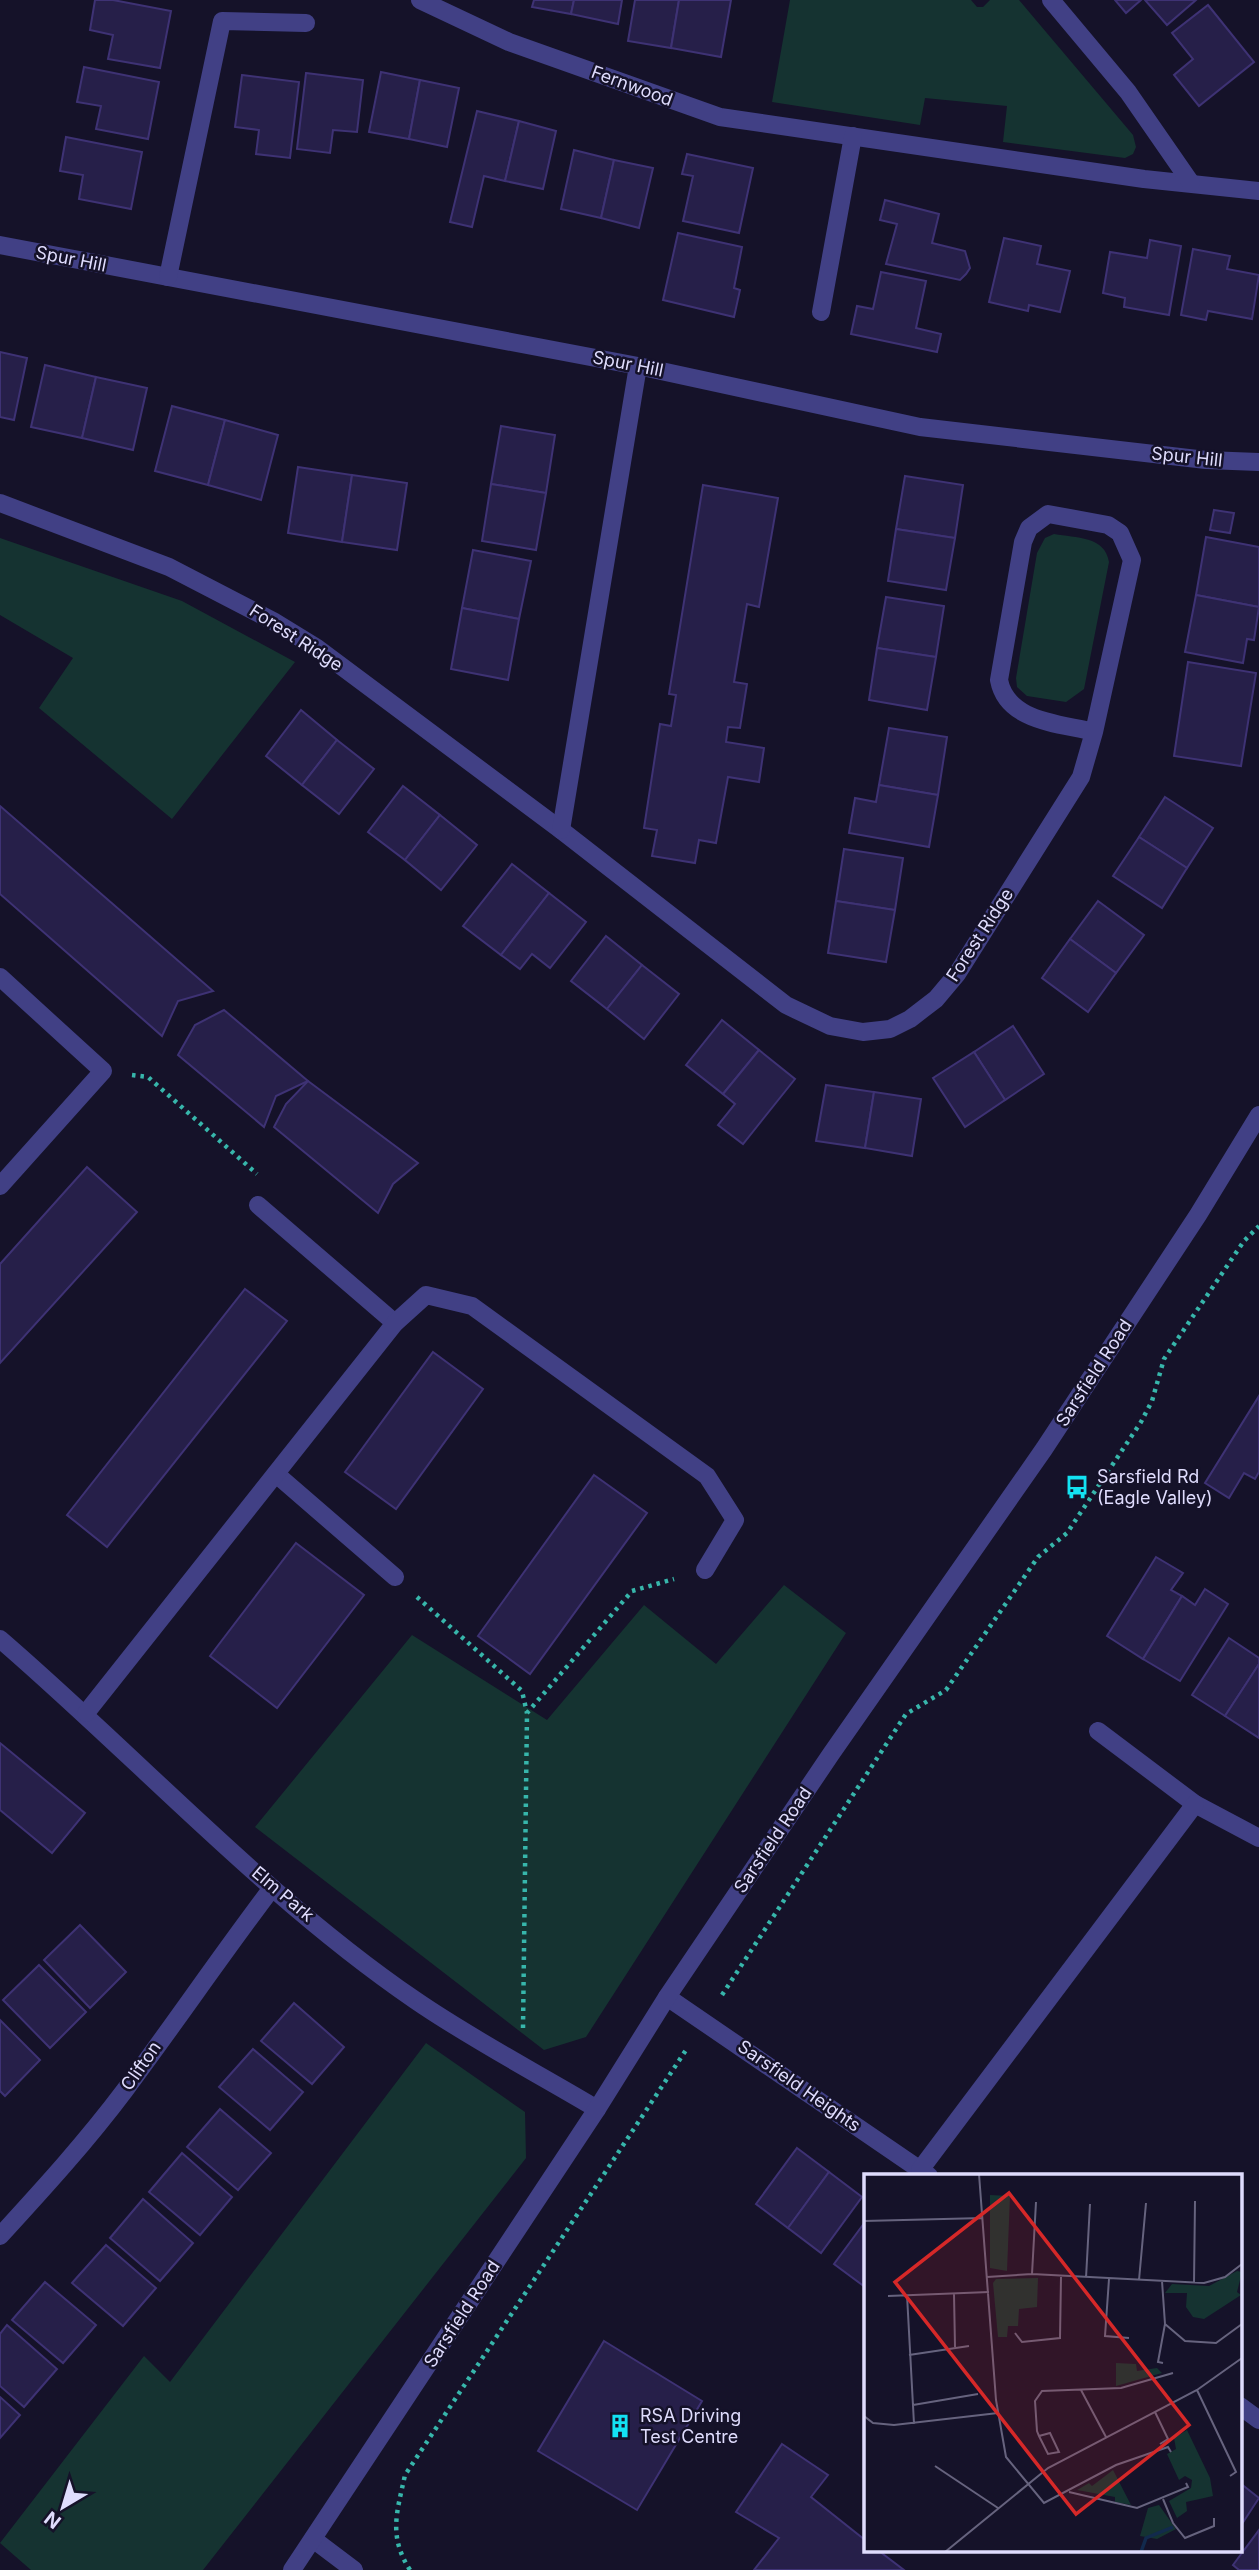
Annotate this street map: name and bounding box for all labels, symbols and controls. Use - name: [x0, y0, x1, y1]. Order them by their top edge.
- street label: Fernwood: [589, 61, 676, 110]
- street label: Spur Hill: [34, 241, 108, 276]
- street label: Spur Hill: [591, 346, 665, 381]
- street label: Spur Hill: [1150, 442, 1224, 471]
- street label: Forest Ridge: [246, 600, 347, 675]
- street label: Forest Ridge: [942, 884, 1017, 985]
- street label: Sarsfield Road: [1051, 1315, 1136, 1430]
- place label: Sarsfield Rd (Eagle Valley): [1097, 1466, 1213, 1508]
- bus stop icon: Sarsfield Rd (Eagle Valley): [1063, 1473, 1091, 1501]
- street label: Sarsfield Road: [729, 1783, 816, 1897]
- street label: Elm Park: [248, 1862, 319, 1926]
- street label: Sarsfield Heights: [734, 2035, 865, 2136]
- street label: Clifton: [116, 2037, 165, 2094]
- inset map: [864, 2174, 1242, 2552]
- street label: Sarsfield Road: [419, 2256, 504, 2371]
- place label: RSA Driving Test Centre: [640, 2405, 741, 2447]
- building icon: RSA Driving Test Centre: [606, 2412, 634, 2440]
- north arrow: [28, 2472, 98, 2542]
- text: N: [40, 2506, 66, 2534]

